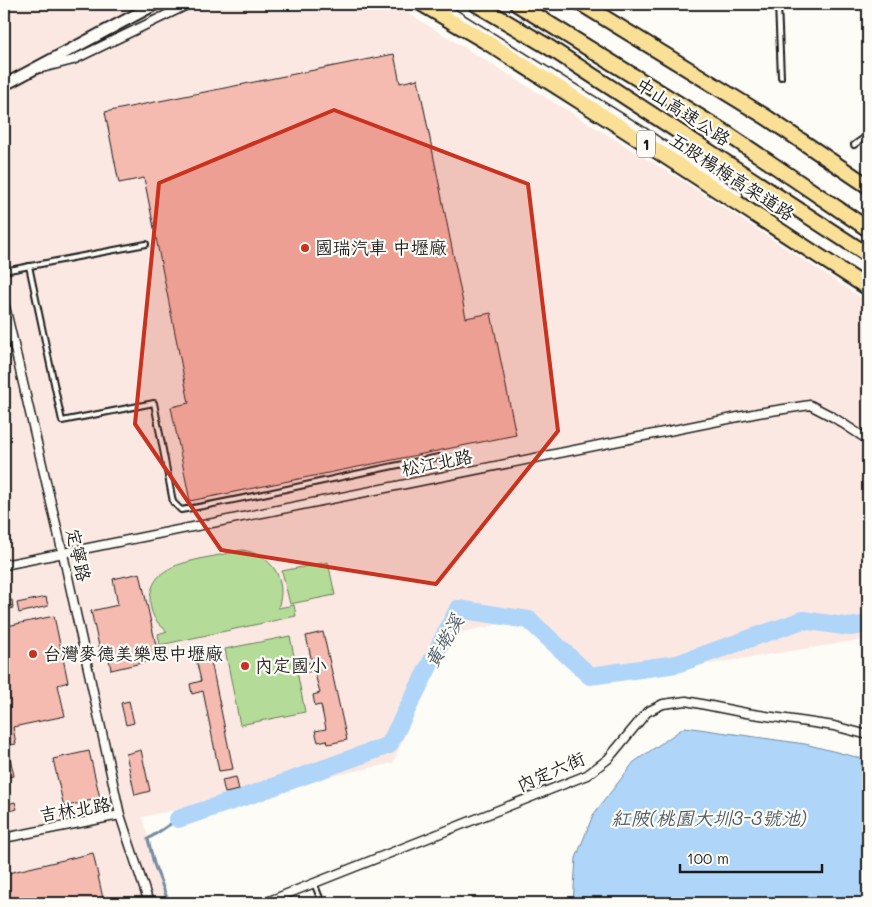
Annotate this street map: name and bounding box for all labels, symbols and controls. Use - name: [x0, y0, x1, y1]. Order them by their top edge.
- street label: 中山高速公路: [632, 72, 735, 151]
- street label: 五股楊梅高架道路: [666, 127, 799, 225]
- road number: 1: [637, 130, 655, 158]
- place label: 國瑞汽車 中壢廠: [315, 235, 447, 259]
- marker: 國瑞汽車 中壢廠: [299, 242, 311, 254]
- street label: 松江北路: [399, 443, 474, 481]
- street label: 定寧路: [61, 526, 97, 584]
- water label: 黃墘溪: [418, 609, 469, 672]
- place label: 台灣麥德美樂思中壢廠: [43, 641, 223, 665]
- marker: 台灣麥德美樂思中壢廠: [27, 648, 39, 660]
- place label: 內定國小: [255, 653, 327, 677]
- marker: 內定國小: [239, 660, 251, 672]
- street label: 內定六街: [513, 745, 588, 797]
- street label: 吉林北路: [37, 792, 112, 826]
- water label: 紅陂(桃園大圳3-3號池): [611, 805, 807, 830]
- scale bar: [680, 842, 822, 874]
- text: 100 m: [687, 848, 729, 868]

